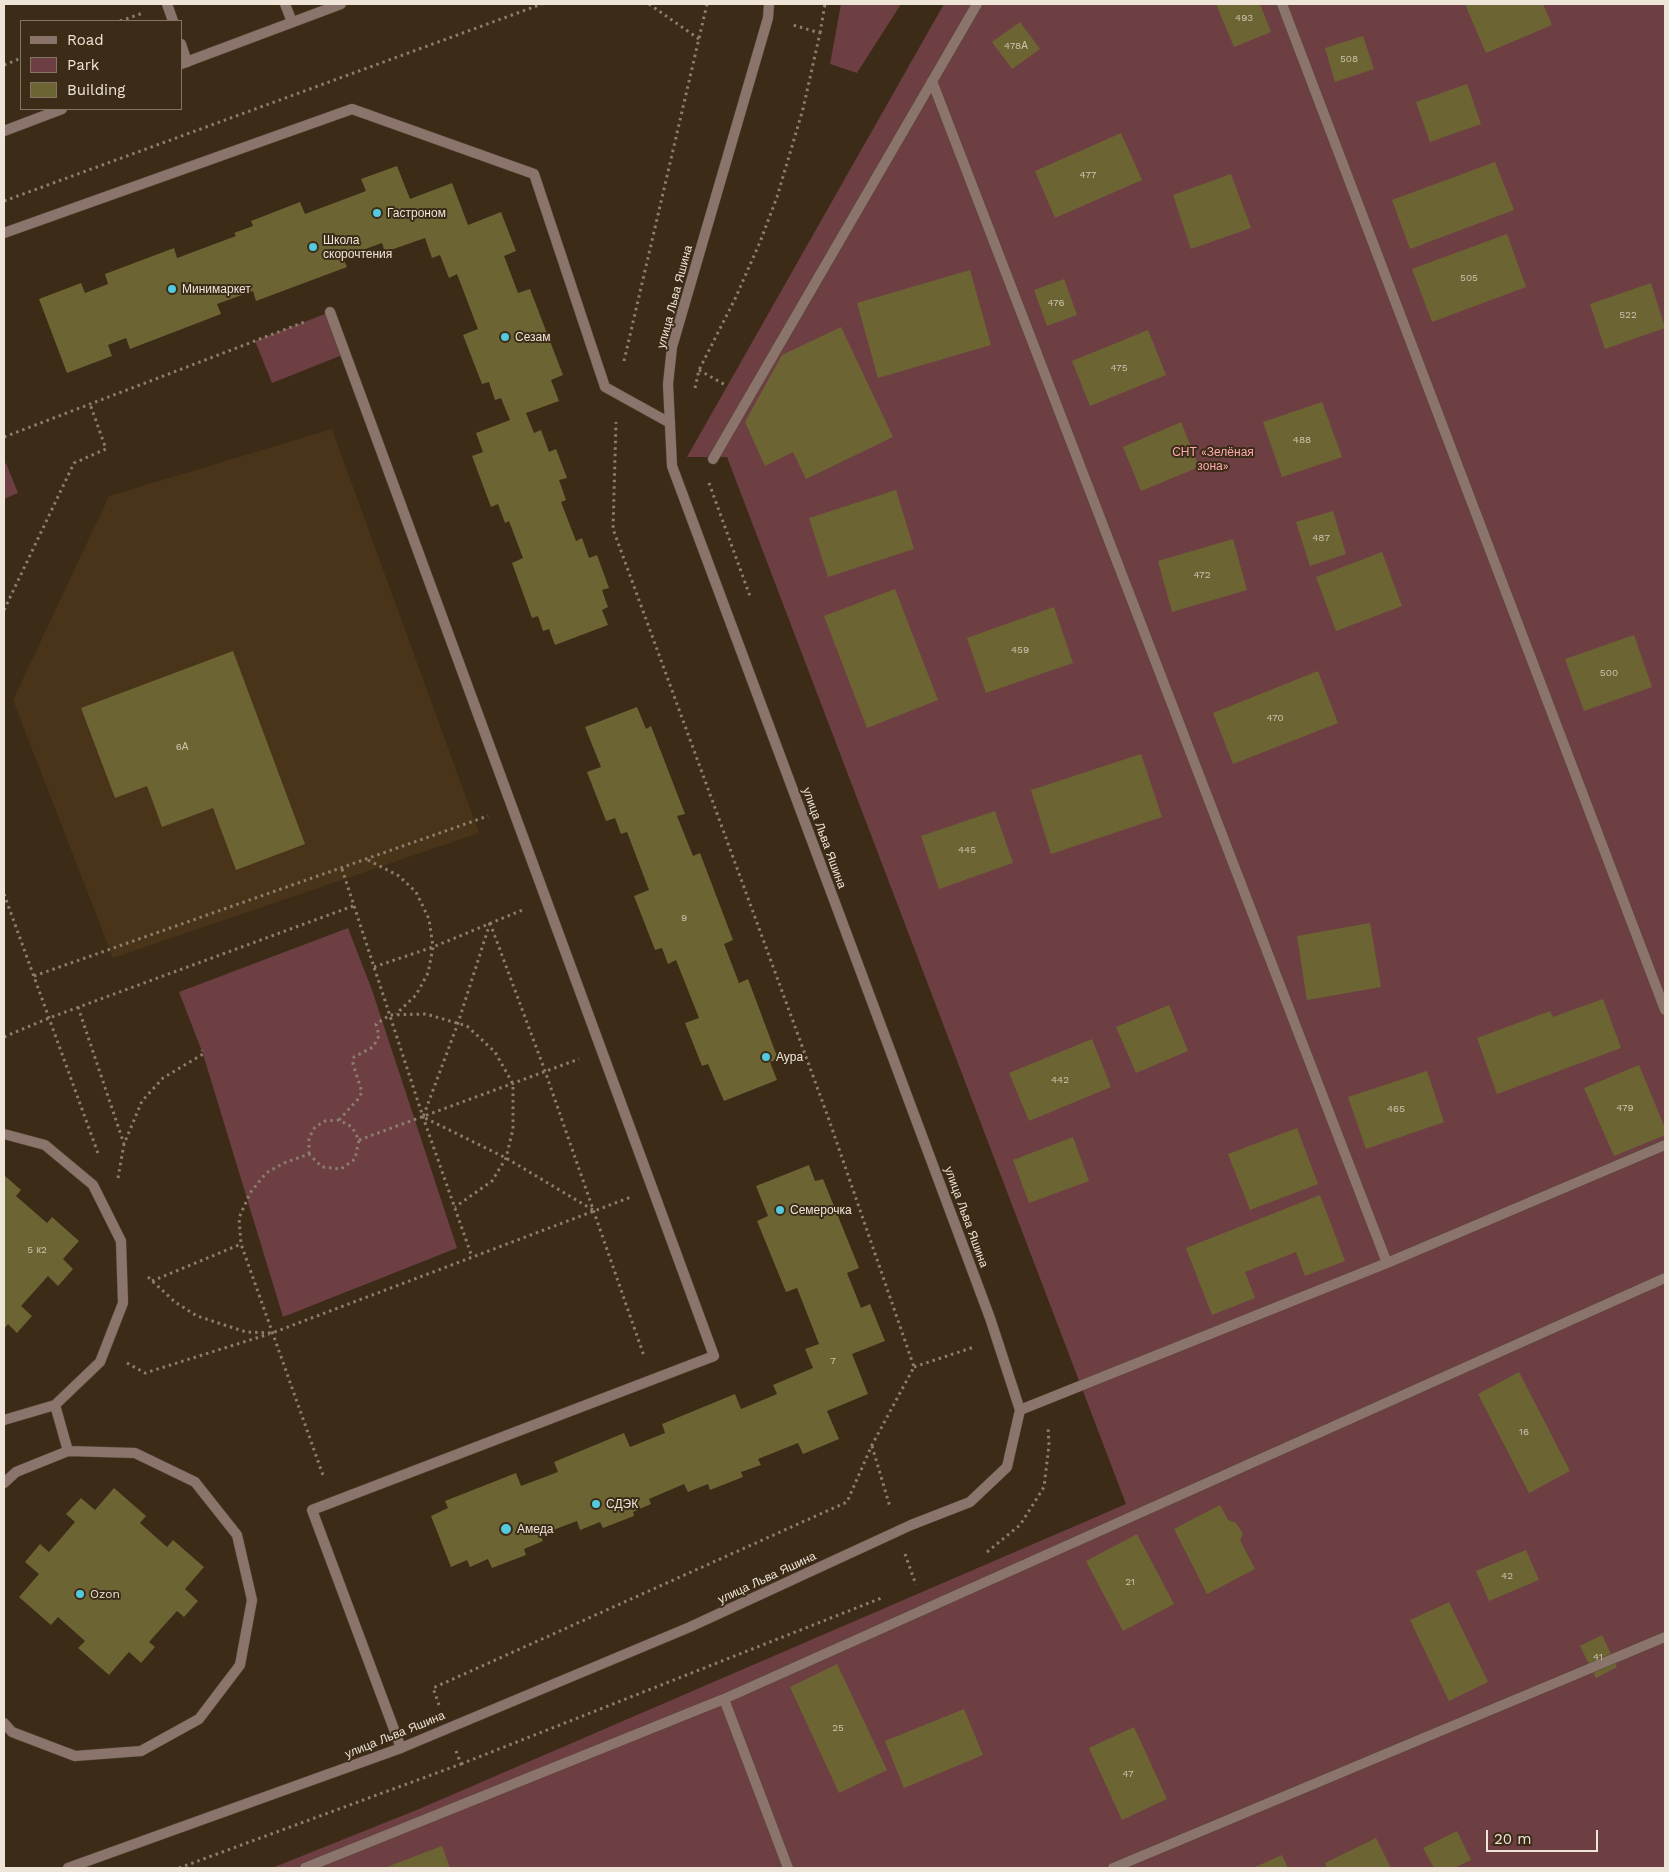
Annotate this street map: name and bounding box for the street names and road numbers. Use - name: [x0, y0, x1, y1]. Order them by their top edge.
- street label: улица Льва Яшина: [654, 244, 696, 350]
- street label: улица Льва Яшина: [799, 785, 849, 891]
- street label: улица Льва Яшина: [941, 1164, 991, 1270]
- street label: улица Льва Яшина: [716, 1549, 818, 1607]
- street label: улица Льва Яшина: [343, 1708, 447, 1762]

